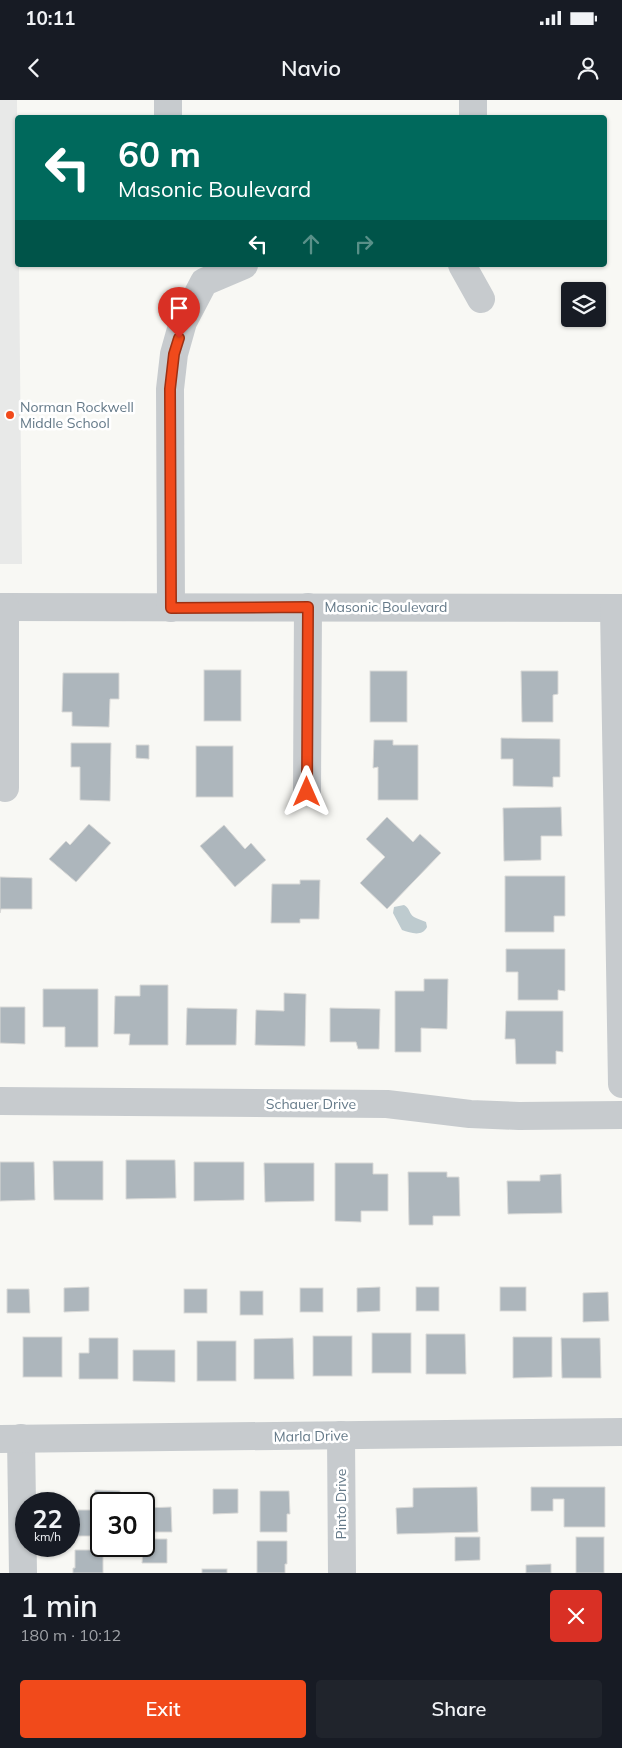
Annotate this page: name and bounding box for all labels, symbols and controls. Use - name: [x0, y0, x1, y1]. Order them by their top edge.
- text: 10:11: [25, 6, 75, 30]
- icon: back: [20, 54, 48, 82]
- text: Navio: [281, 54, 341, 82]
- icon: person: [574, 54, 602, 82]
- text: 60 m: [118, 132, 201, 176]
- icon: left: [35, 135, 100, 200]
- text: Masonic Boulevard: [118, 175, 311, 203]
- icon: left: [244, 230, 272, 258]
- icon: ahead: [297, 230, 325, 258]
- icon: right: [350, 230, 378, 258]
- map controls: [561, 282, 606, 327]
- button: layers: [561, 282, 606, 327]
- pin: [158, 287, 200, 338]
- icon: arrive: [165, 294, 193, 322]
- place label: Norman Rockwell Middle School: [20, 398, 134, 432]
- marker: Norman Rockwell Middle School: [4, 409, 16, 421]
- street label: Masonic Boulevard: [324, 598, 448, 616]
- position arrow: [280, 765, 332, 817]
- street label: Schauer Drive: [266, 1095, 356, 1113]
- street label: Marla Drive: [273, 1426, 349, 1446]
- street label: Pinto Drive: [332, 1469, 350, 1539]
- speed limit sign: 30: [90, 1492, 155, 1557]
- text: 22: [32, 1503, 63, 1534]
- text: km/h: [34, 1529, 61, 1544]
- text: 1 min: [20, 1587, 98, 1625]
- button: close: [550, 1590, 602, 1642]
- text: 180 m · 10:12: [20, 1625, 121, 1645]
- button: Exit: [20, 1680, 306, 1738]
- button: Share: [316, 1680, 602, 1738]

